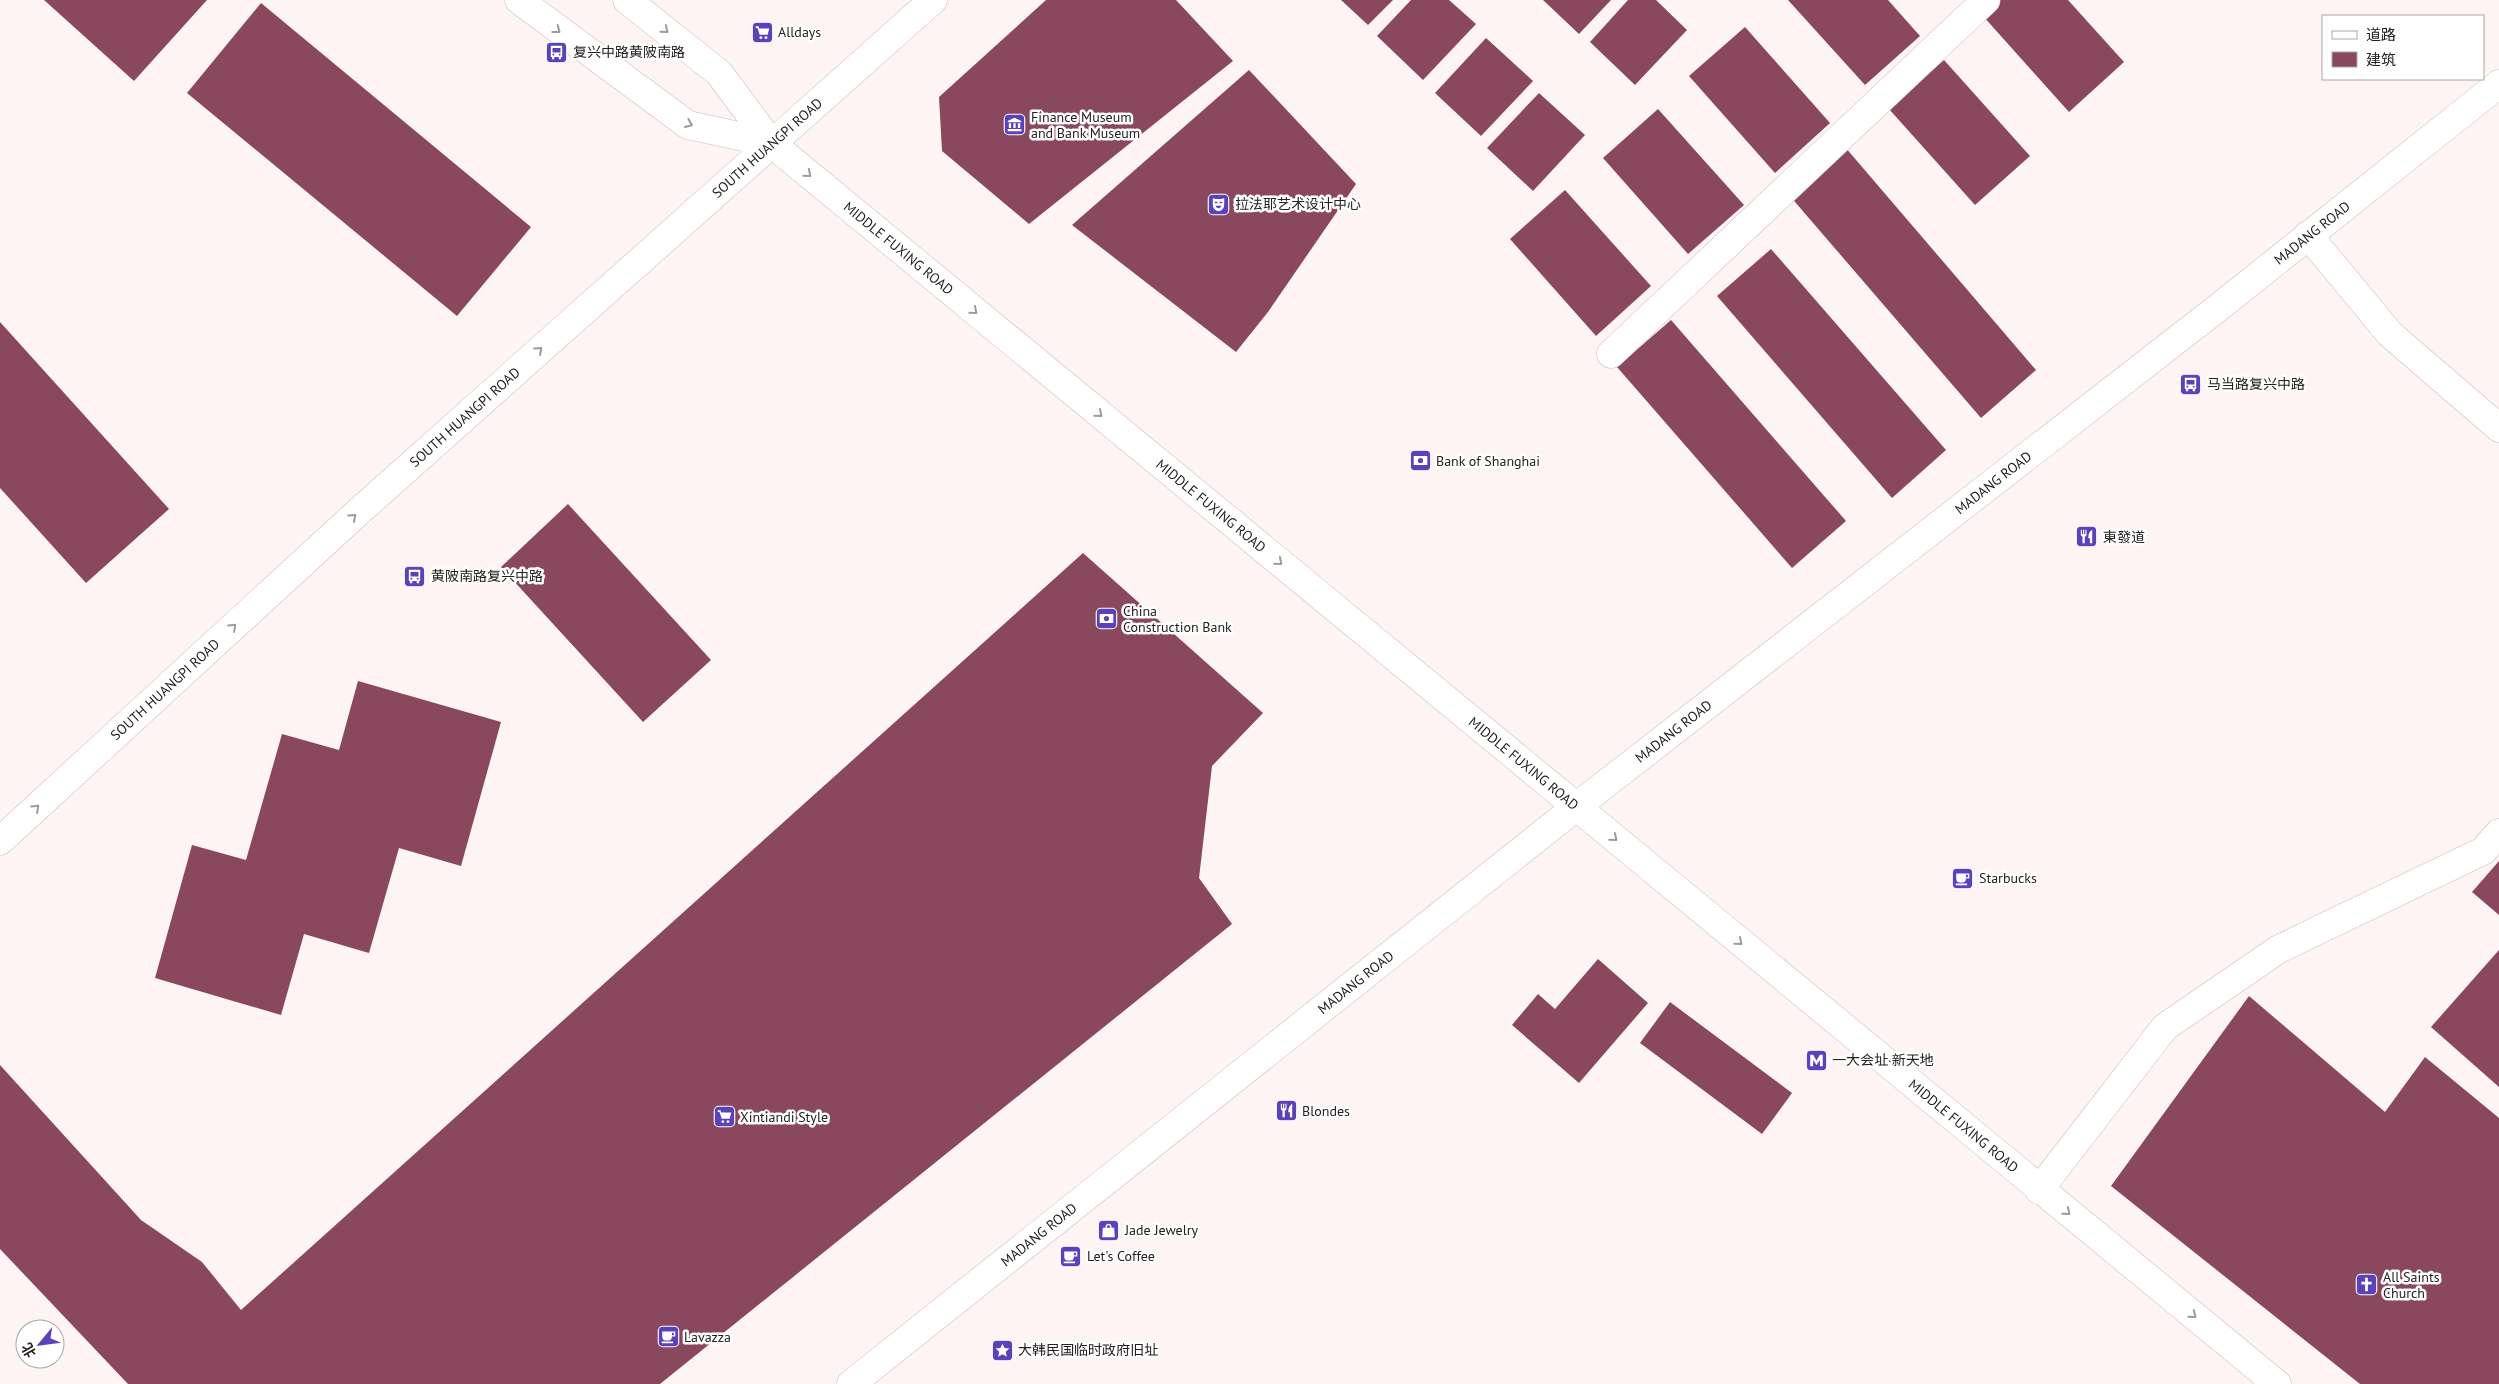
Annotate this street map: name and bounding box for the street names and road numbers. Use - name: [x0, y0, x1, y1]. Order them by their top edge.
- street label: SOUTH HUANGPI ROAD: [708, 94, 826, 202]
- street label: MADANG ROAD: [2270, 197, 2354, 269]
- street label: MIDDLE FUXING ROAD: [840, 198, 957, 299]
- street label: SOUTH HUANGPI ROAD: [406, 363, 524, 471]
- street label: MADANG ROAD: [1951, 447, 2035, 518]
- street label: MIDDLE FUXING ROAD: [1153, 455, 1270, 556]
- street label: SOUTH HUANGPI ROAD: [107, 635, 223, 744]
- street label: MADANG ROAD: [1631, 696, 1715, 767]
- street label: MIDDLE FUXING ROAD: [1465, 713, 1582, 814]
- street label: MADANG ROAD: [1314, 947, 1397, 1018]
- street label: MIDDLE FUXING ROAD: [1905, 1075, 2022, 1176]
- street label: MADANG ROAD: [997, 1199, 1081, 1270]

